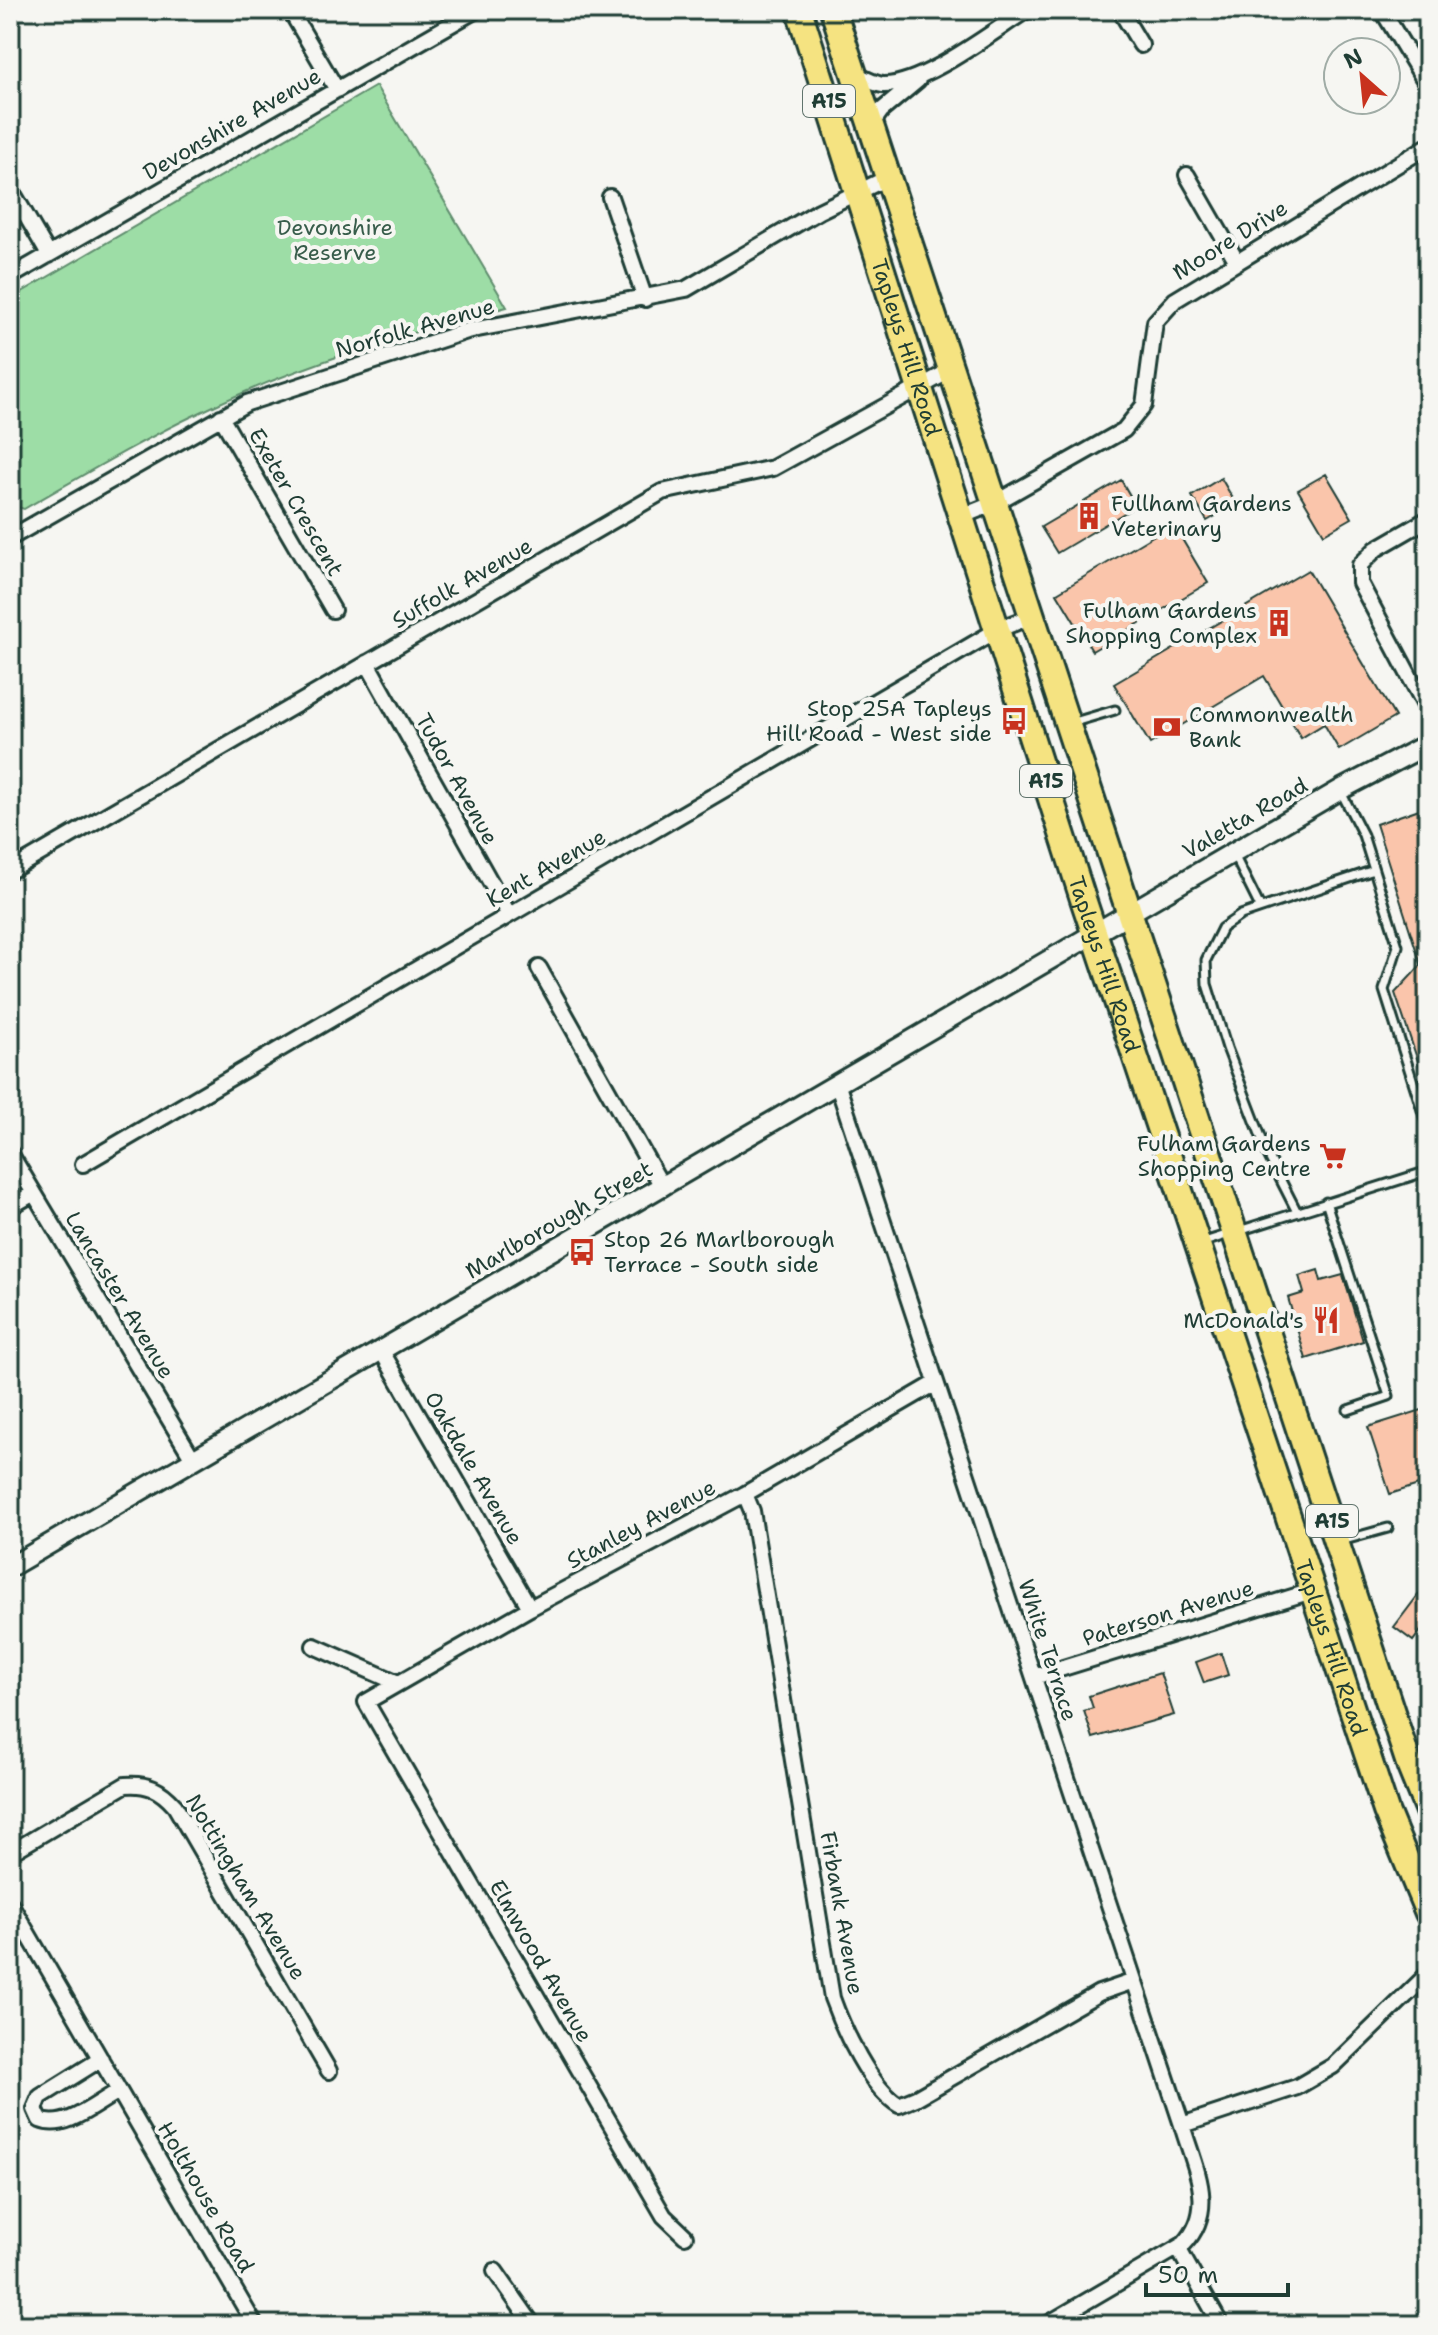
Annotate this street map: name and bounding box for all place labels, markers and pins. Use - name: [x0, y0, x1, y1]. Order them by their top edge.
- place label: Fullham Gardens Veterinary: [1111, 489, 1292, 543]
- building icon: Fullham Gardens Veterinary: [1074, 501, 1104, 531]
- place label: Fulham Gardens Shopping Complex: [1065, 596, 1257, 650]
- building icon: Fulham Gardens Shopping Complex: [1264, 608, 1294, 638]
- place label: Stop 25A Tapleys Hill Road - West side: [766, 694, 992, 748]
- place label: Commonwealth Bank: [1189, 700, 1354, 754]
- bus stop icon: Stop 25A Tapleys Hill Road - West side: [999, 706, 1029, 736]
- bank icon: Commonwealth Bank: [1152, 712, 1182, 742]
- place label: Fulham Gardens Shopping Centre: [1137, 1129, 1311, 1183]
- supermarket icon: Fulham Gardens Shopping Centre: [1318, 1141, 1348, 1171]
- place label: Stop 26 Marlborough Terrace - South side: [604, 1225, 835, 1279]
- bus stop icon: Stop 26 Marlborough Terrace - South side: [567, 1237, 597, 1267]
- restaurant icon: McDonald's: [1311, 1305, 1341, 1335]
- place label: McDonald's: [1183, 1306, 1304, 1335]

